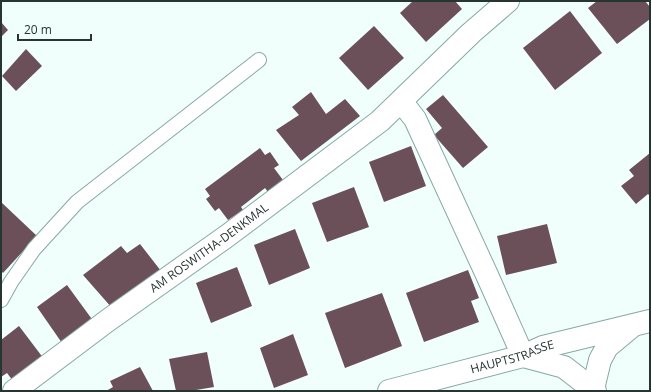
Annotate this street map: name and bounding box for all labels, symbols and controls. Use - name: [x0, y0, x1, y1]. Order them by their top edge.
- scale bar: [18, 16, 91, 42]
- text: 20 m: [24, 21, 52, 38]
- street label: AM ROSWITHA-DENKMAL: [146, 199, 272, 296]
- street label: HAUPTSTRASSE: [468, 336, 556, 377]

